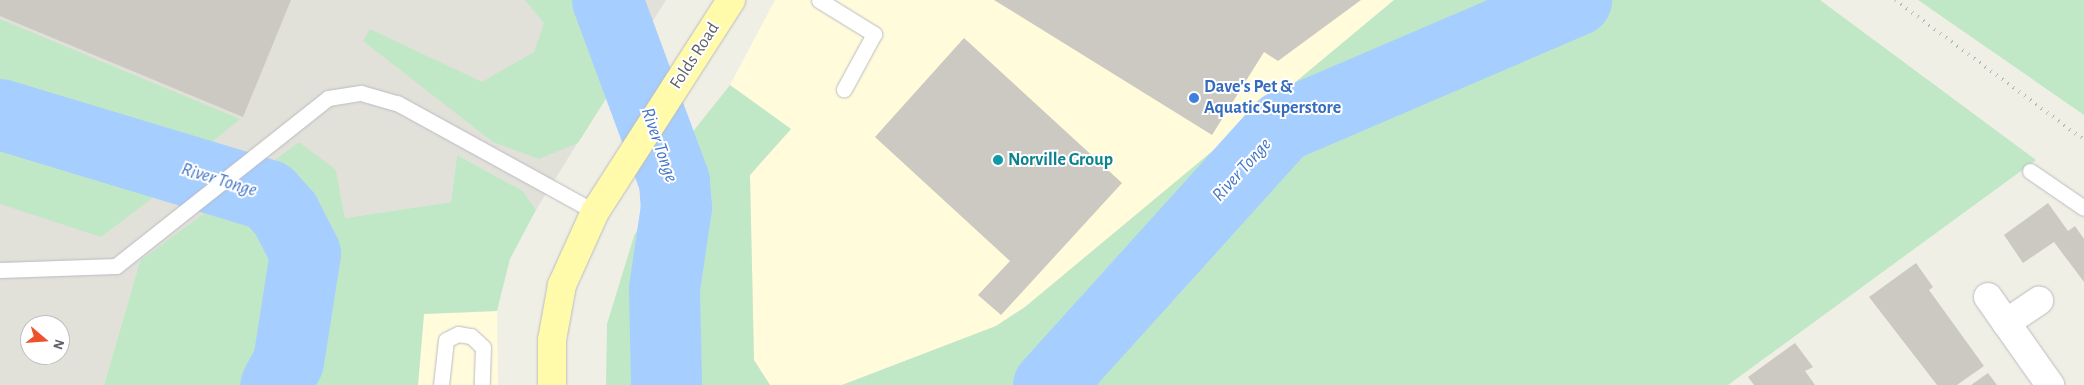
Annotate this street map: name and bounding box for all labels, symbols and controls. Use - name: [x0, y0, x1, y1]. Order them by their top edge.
- street label: Folds Road: [665, 19, 725, 93]
- place label: Dave's Pet & Aquatic Superstore: [1204, 77, 1341, 120]
- marker: Dave's Pet & Aquatic Superstore: [1188, 92, 1200, 104]
- water label: River Tonge: [636, 105, 682, 185]
- water label: River Tonge: [1208, 134, 1276, 206]
- place label: Norville Group: [1008, 149, 1113, 171]
- marker: Norville Group: [992, 154, 1004, 166]
- water label: River Tonge: [179, 158, 259, 202]
- north arrow: [20, 315, 70, 365]
- text: N: [50, 338, 66, 351]

